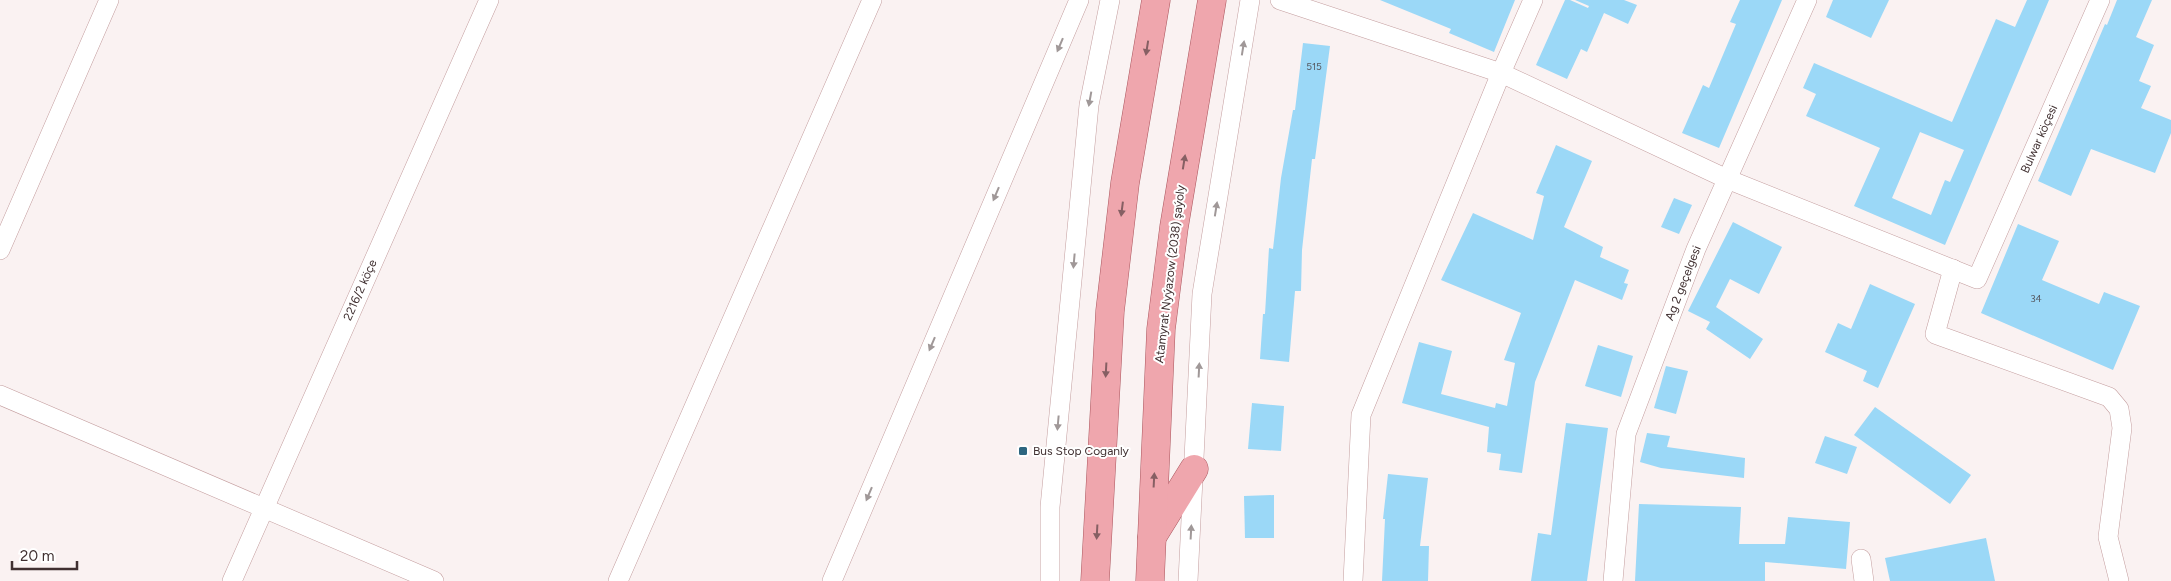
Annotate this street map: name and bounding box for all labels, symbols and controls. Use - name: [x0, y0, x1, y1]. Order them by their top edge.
- one-way arrow: [1055, 38, 1063, 52]
- one-way arrow: [1143, 40, 1151, 56]
- one-way arrow: [1239, 40, 1247, 56]
- house number: 515: [1306, 60, 1322, 73]
- one-way arrow: [1086, 92, 1094, 107]
- street label: Bulwar köçesi: [2018, 103, 2060, 175]
- one-way arrow: [1181, 153, 1189, 169]
- street label: Atamyrat Nyýazow (2038) şaýoly: [1152, 183, 1188, 364]
- one-way arrow: [992, 187, 1000, 202]
- one-way arrow: [1213, 200, 1221, 216]
- one-way arrow: [1118, 201, 1126, 217]
- street label: Ag 2 geçelgesi: [1662, 244, 1704, 322]
- one-way arrow: [1070, 253, 1078, 269]
- street label: 2216/2 köçe: [340, 257, 380, 323]
- house number: 34: [2030, 292, 2042, 305]
- one-way arrow: [928, 337, 936, 351]
- one-way arrow: [1102, 362, 1110, 378]
- one-way arrow: [1195, 362, 1203, 378]
- one-way arrow: [1054, 415, 1062, 431]
- place label: Bus Stop Coganly: [1033, 444, 1130, 458]
- marker: Bus Stop Coganly: [1017, 445, 1029, 457]
- one-way arrow: [1150, 472, 1158, 488]
- one-way arrow: [864, 486, 872, 501]
- one-way arrow: [1187, 524, 1195, 540]
- one-way arrow: [1093, 525, 1101, 541]
- scale bar: [12, 538, 78, 570]
- text: 20 m: [20, 547, 54, 565]

